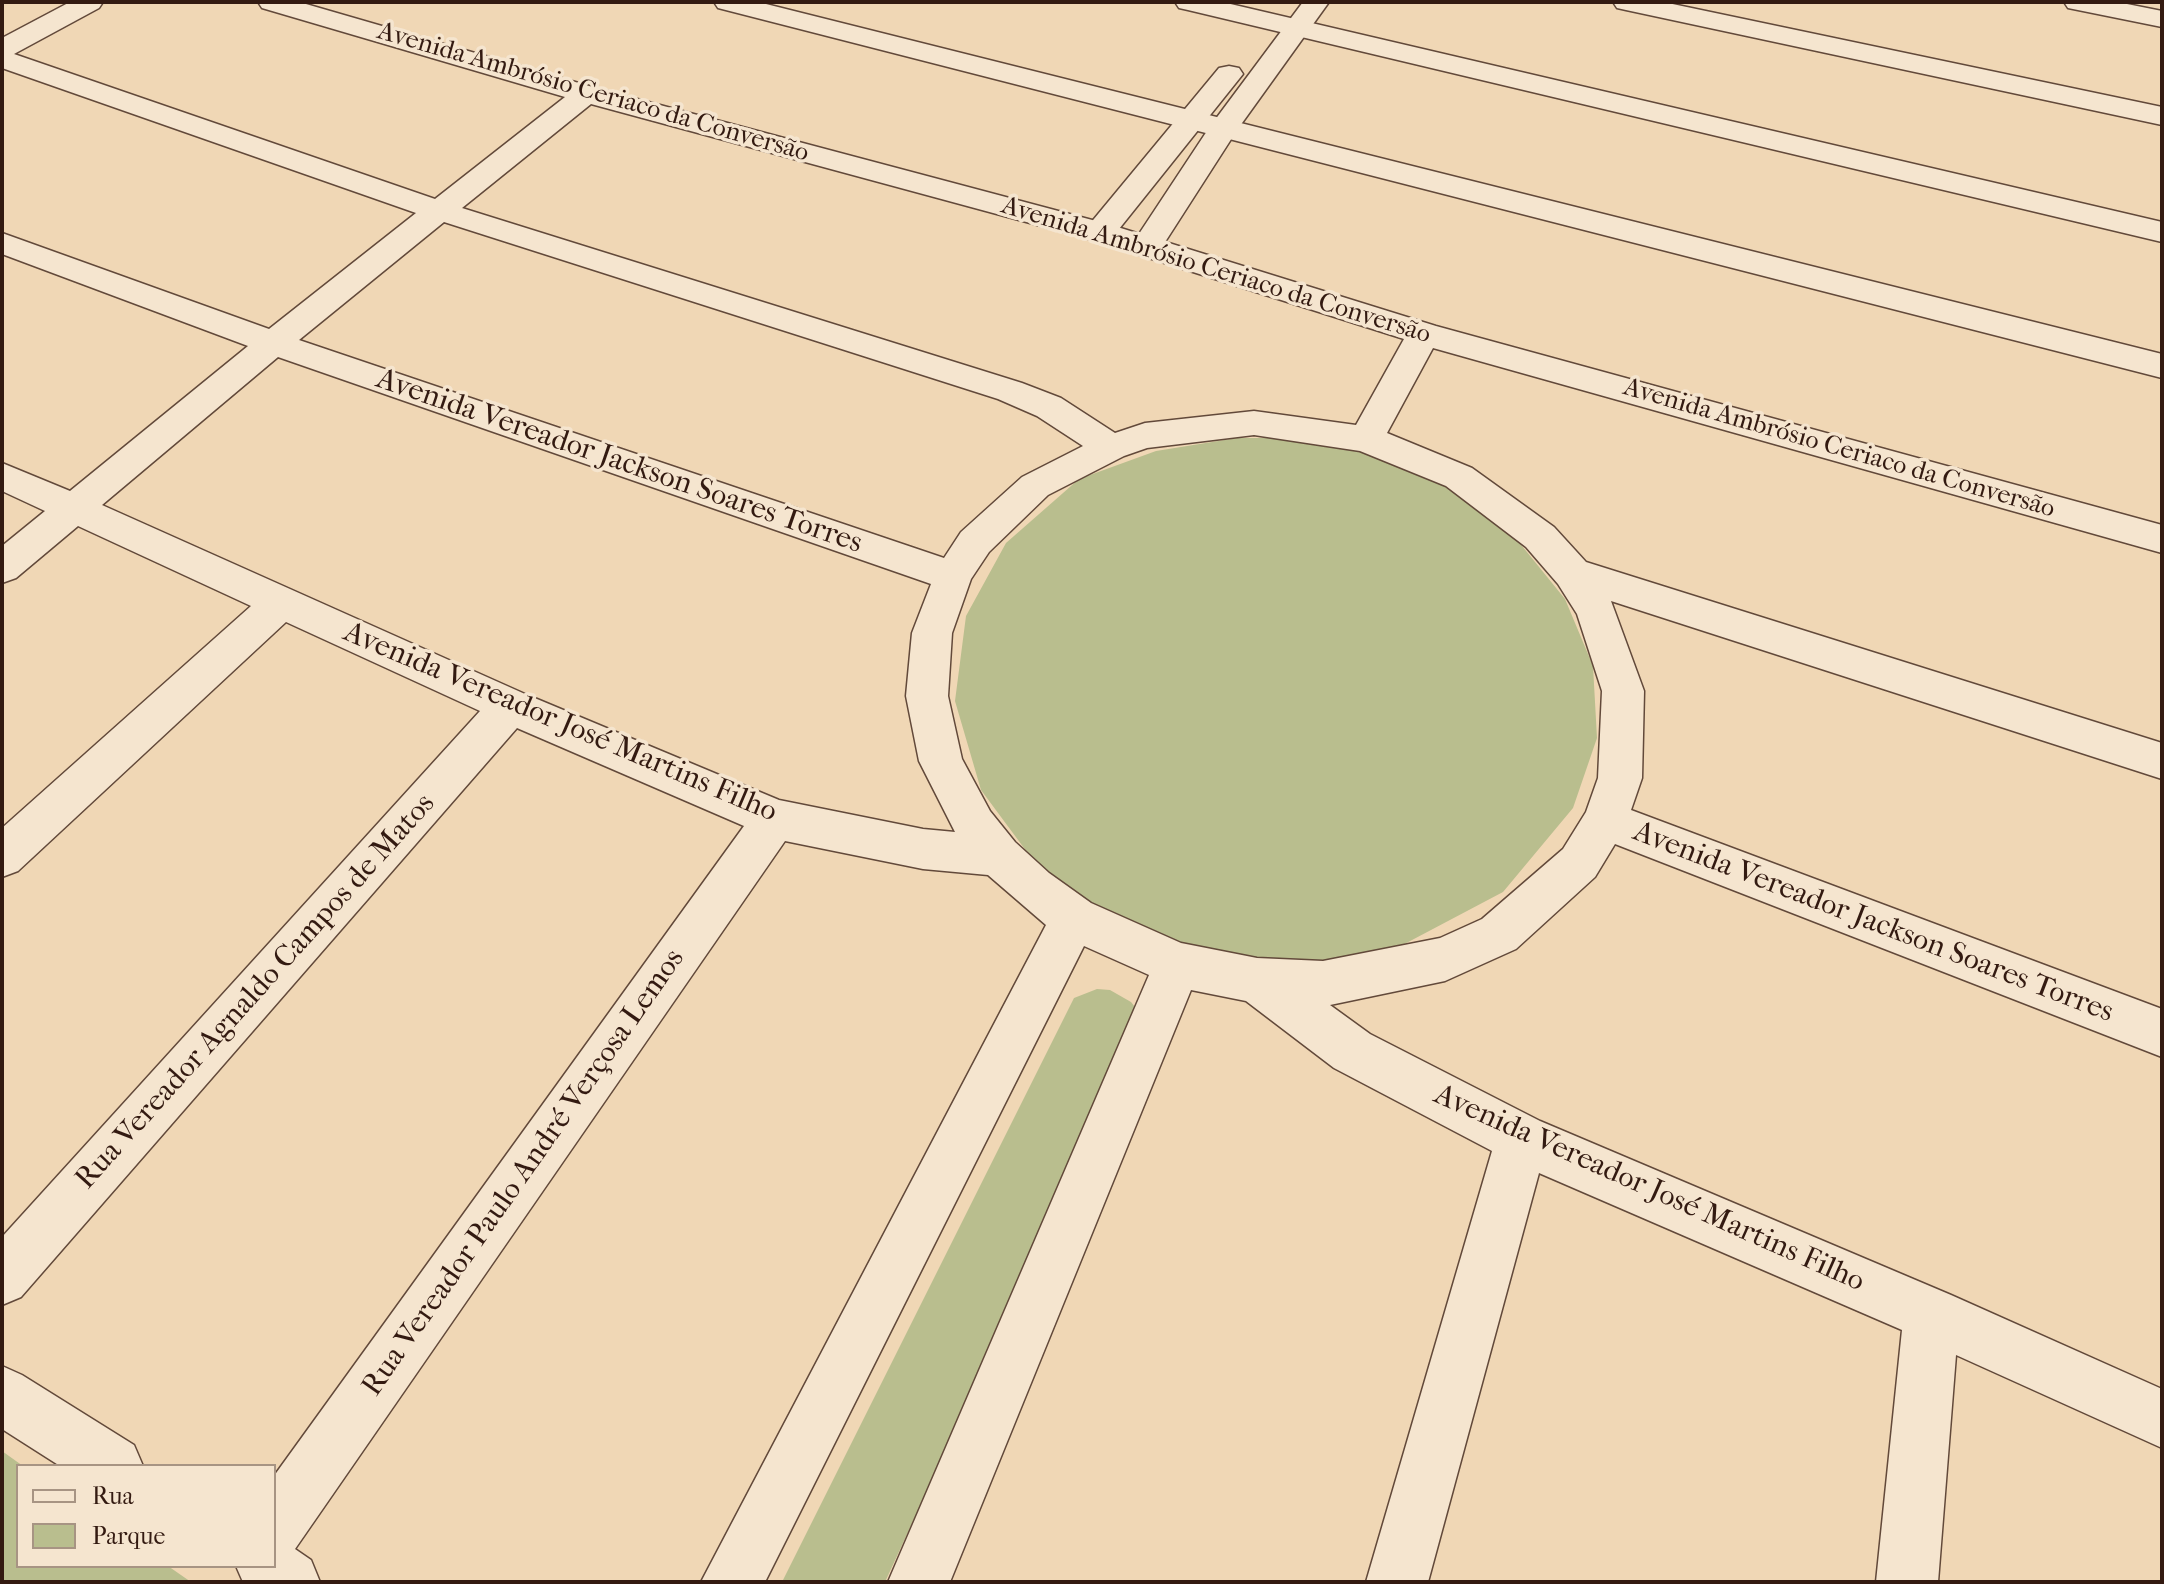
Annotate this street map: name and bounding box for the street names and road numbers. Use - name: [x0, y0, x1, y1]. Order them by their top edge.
- street label: Avenida Ambrósio Ceriaco da Conversão: [374, 16, 812, 170]
- street label: Avenida Ambrósio Ceriaco da Conversão: [998, 191, 1434, 351]
- street label: Avenida Vereador Jackson Soares Torres: [371, 362, 867, 562]
- street label: Avenida Ambrósio Ceriaco da Conversão: [1620, 372, 2058, 526]
- street label: Avenida Vereador José Martins Filho: [338, 615, 782, 831]
- street label: Rua Vereador Agnaldo Campos de Matos: [69, 787, 443, 1197]
- street label: Avenida Vereador Jackson Soares Torres: [1628, 815, 2118, 1031]
- street label: Rua Vereador Paulo André Verçosa Lemos: [355, 942, 693, 1404]
- street label: Avenida Vereador José Martins Filho: [1428, 1078, 1870, 1300]

